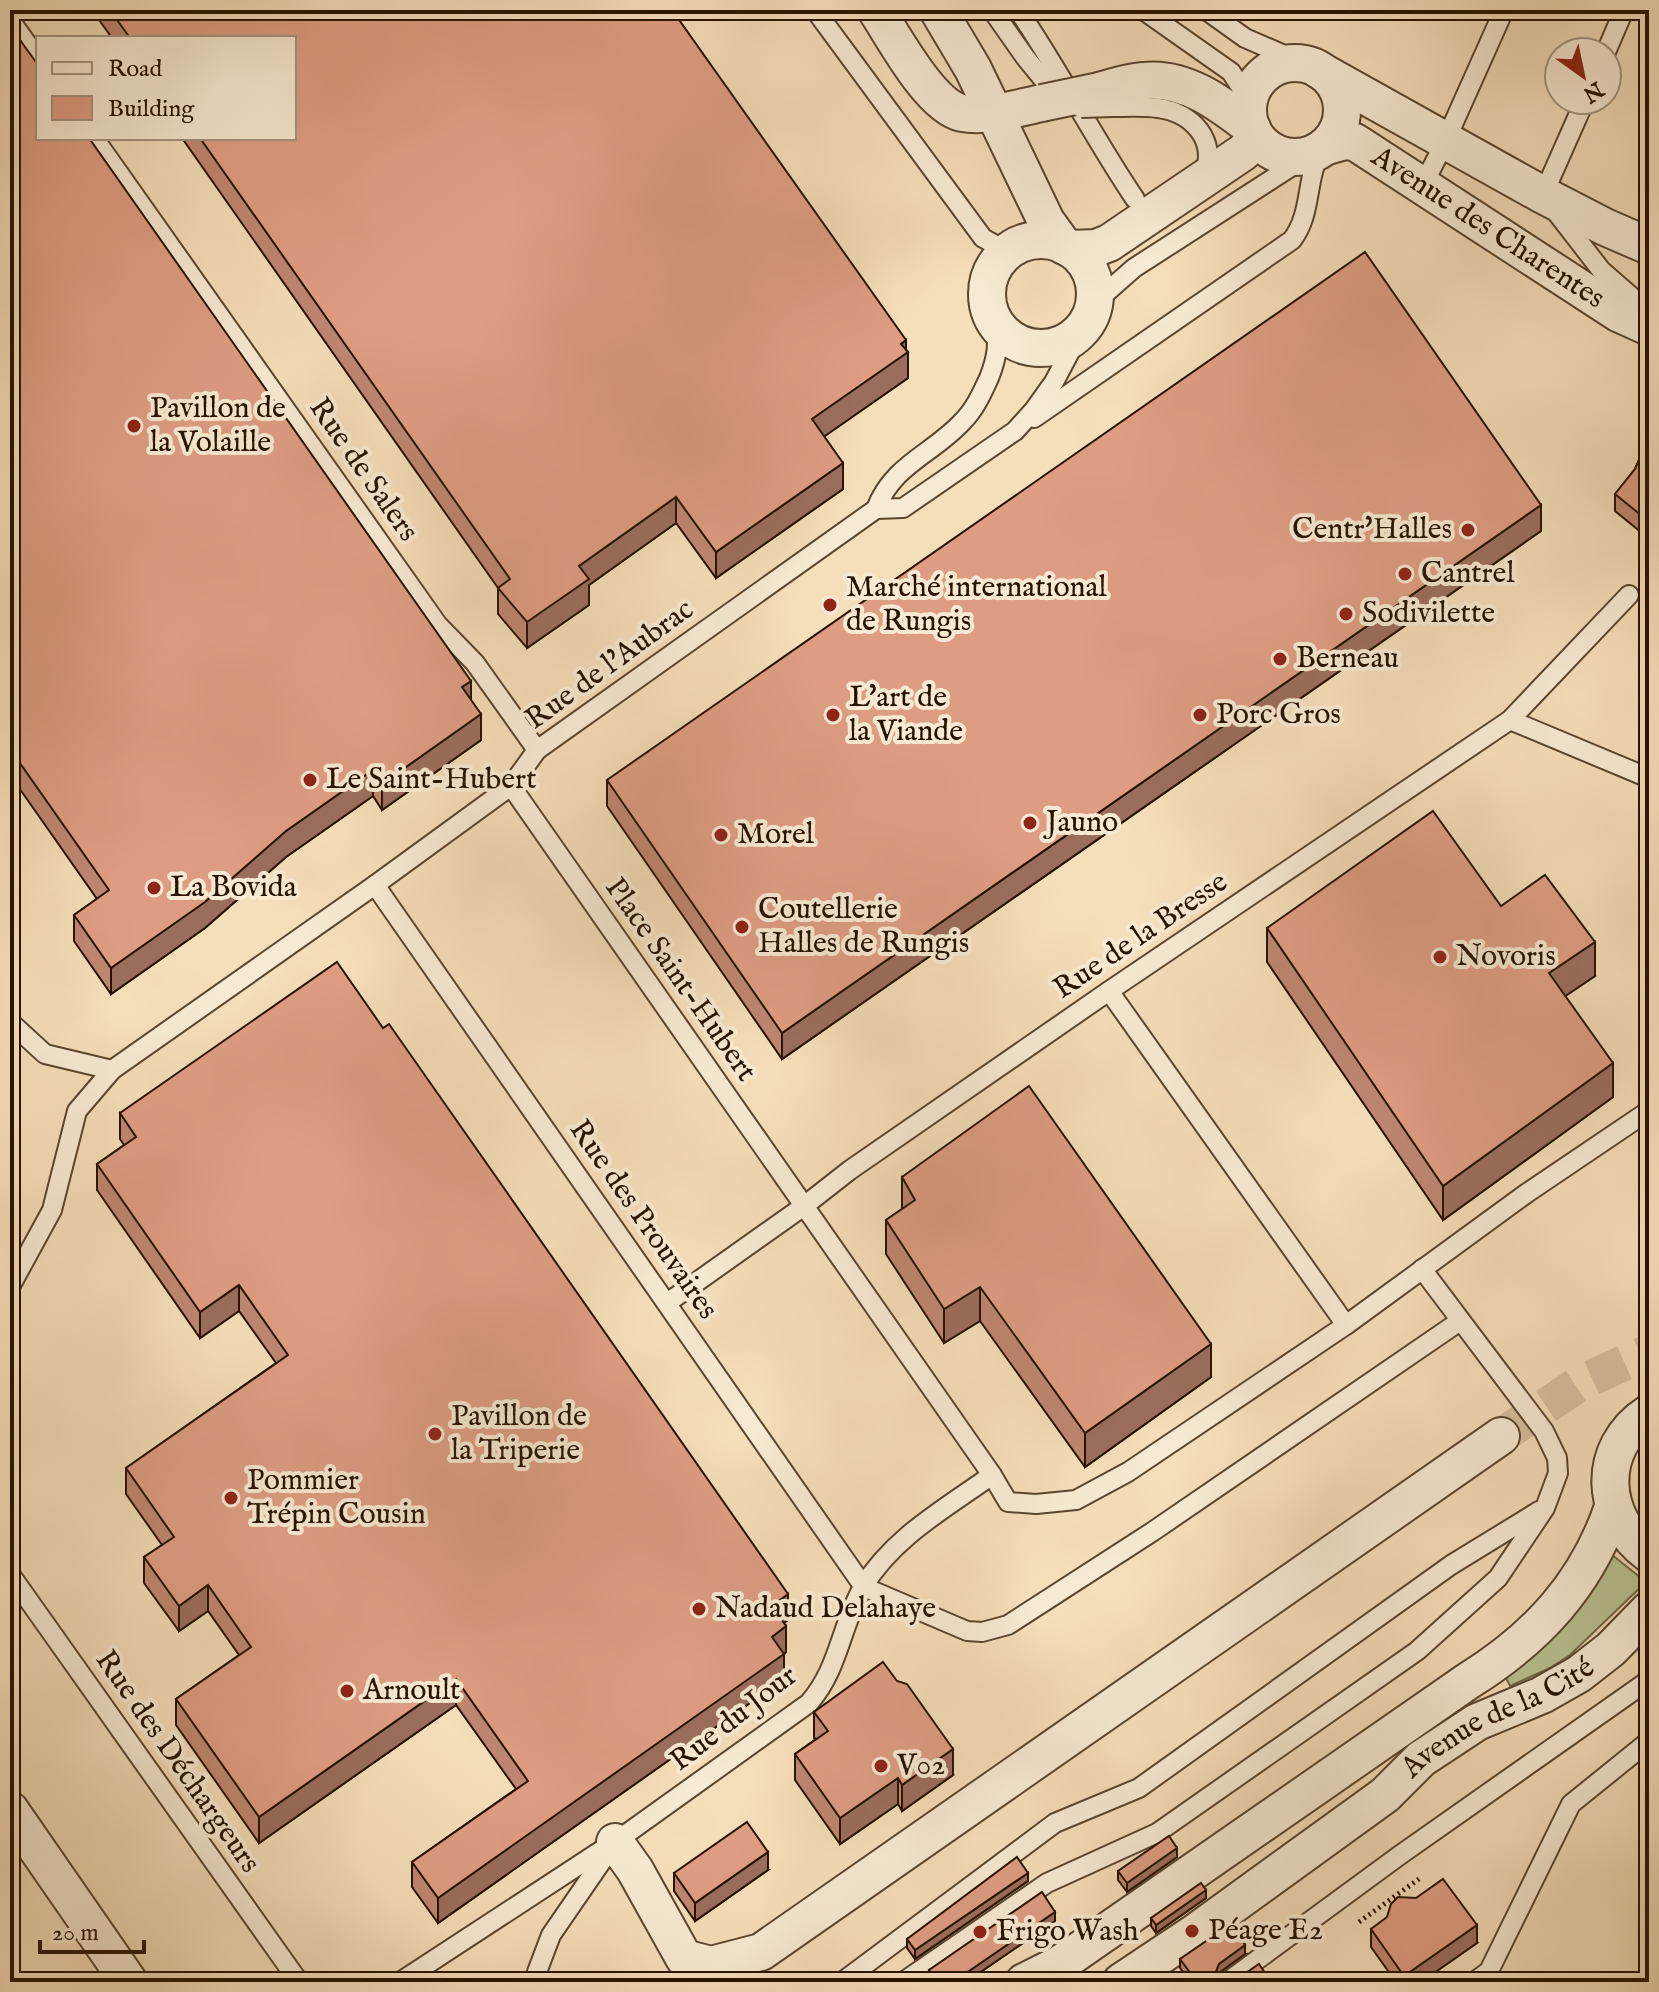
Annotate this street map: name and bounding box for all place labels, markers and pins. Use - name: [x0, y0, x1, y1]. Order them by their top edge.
- place label: Pavillon de la Volaille: [150, 390, 286, 462]
- marker: Pavillon de la Volaille: [125, 417, 143, 435]
- place label: Centr'Halles: [1292, 511, 1452, 549]
- marker: Centr'Halles: [1459, 521, 1477, 539]
- place label: Cantrel: [1421, 555, 1515, 593]
- marker: Cantrel: [1396, 565, 1414, 583]
- place label: Marché international de Rungis: [846, 569, 1107, 641]
- place label: Sodivilette: [1362, 595, 1495, 633]
- marker: Marché international de Rungis: [821, 596, 839, 614]
- marker: Sodivilette: [1337, 605, 1355, 623]
- place label: Berneau: [1296, 640, 1399, 678]
- marker: Berneau: [1271, 650, 1289, 668]
- place label: L'art de la Viande: [849, 679, 963, 751]
- place label: Porc Gros: [1216, 696, 1341, 734]
- marker: L'art de la Viande: [824, 706, 842, 724]
- marker: Porc Gros: [1191, 706, 1209, 724]
- place label: Le Saint-Hubert: [326, 761, 536, 799]
- marker: Le Saint-Hubert: [301, 771, 319, 789]
- place label: Jauno: [1043, 804, 1118, 842]
- marker: Jauno: [1021, 814, 1039, 832]
- place label: Morel: [737, 816, 815, 854]
- marker: Morel: [712, 826, 730, 844]
- place label: La Bovida: [170, 869, 297, 907]
- marker: La Bovida: [145, 879, 163, 897]
- place label: Coutellerie Halles de Rungis: [758, 891, 969, 963]
- marker: Coutellerie Halles de Rungis: [733, 918, 751, 936]
- place label: Novoris: [1456, 938, 1556, 976]
- marker: Novoris: [1431, 948, 1449, 966]
- place label: Pavillon de la Triperie: [451, 1398, 587, 1470]
- marker: Pavillon de la Triperie: [426, 1425, 444, 1443]
- place label: Pommier Trépin Cousin: [247, 1462, 426, 1534]
- marker: Pommier Trépin Cousin: [222, 1489, 240, 1507]
- place label: Nadaud Delahaye: [715, 1590, 936, 1628]
- marker: Nadaud Delahaye: [690, 1600, 708, 1618]
- place label: Arnoult: [362, 1672, 460, 1710]
- marker: Arnoult: [338, 1682, 356, 1700]
- place label: V02: [896, 1747, 945, 1785]
- marker: V02: [872, 1757, 890, 1775]
- place label: Péage E2: [1208, 1912, 1323, 1950]
- place label: Frigo Wash: [996, 1913, 1139, 1951]
- marker: Péage E2: [1183, 1922, 1201, 1940]
- marker: Frigo Wash: [971, 1923, 989, 1941]

